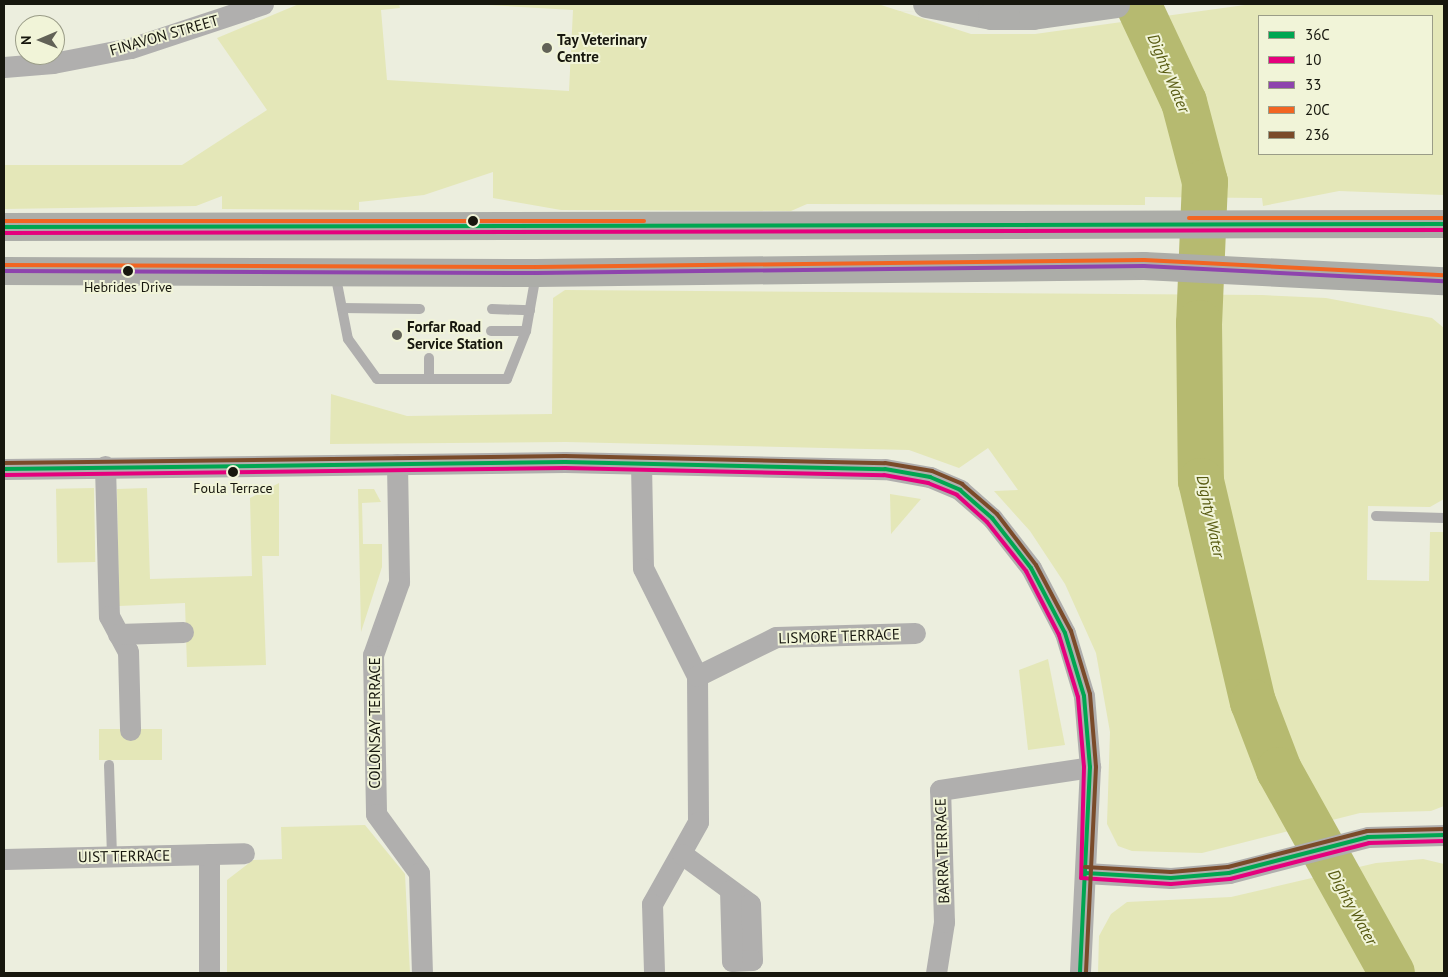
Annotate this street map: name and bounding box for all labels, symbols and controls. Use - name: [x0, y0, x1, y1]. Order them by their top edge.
- street label: FINAVON STREET: [107, 11, 221, 59]
- north arrow: [15, 15, 65, 65]
- legend: [1258, 15, 1433, 155]
- text: 36C: [1305, 25, 1330, 44]
- place label: Tay Veterinary Centre: [557, 30, 648, 65]
- water label: Dighty Water: [1144, 30, 1194, 116]
- text: N: [17, 35, 35, 45]
- marker: Tay Veterinary Centre: [541, 42, 553, 54]
- text: 10: [1305, 50, 1321, 69]
- text: 33: [1305, 75, 1321, 94]
- text: 20C: [1305, 100, 1330, 119]
- text: 236: [1305, 125, 1330, 144]
- unlabelled marker: [468, 216, 478, 226]
- marker: Hebrides Drive: [123, 266, 133, 276]
- place label: Hebrides Drive: [84, 279, 172, 295]
- place label: Forfar Road Service Station: [407, 317, 503, 352]
- marker: Forfar Road Service Station: [391, 329, 403, 341]
- marker: Foula Terrace: [228, 467, 238, 477]
- water label: Dighty Water: [1193, 473, 1229, 559]
- place label: Foula Terrace: [193, 480, 273, 496]
- street label: LISMORE TERRACE: [778, 625, 900, 647]
- street label: COLONSAY TERRACE: [366, 657, 384, 789]
- street label: BARRA TERRACE: [931, 797, 953, 905]
- street label: UIST TERRACE: [77, 846, 171, 866]
- water label: Dighty Water: [1324, 865, 1382, 949]

